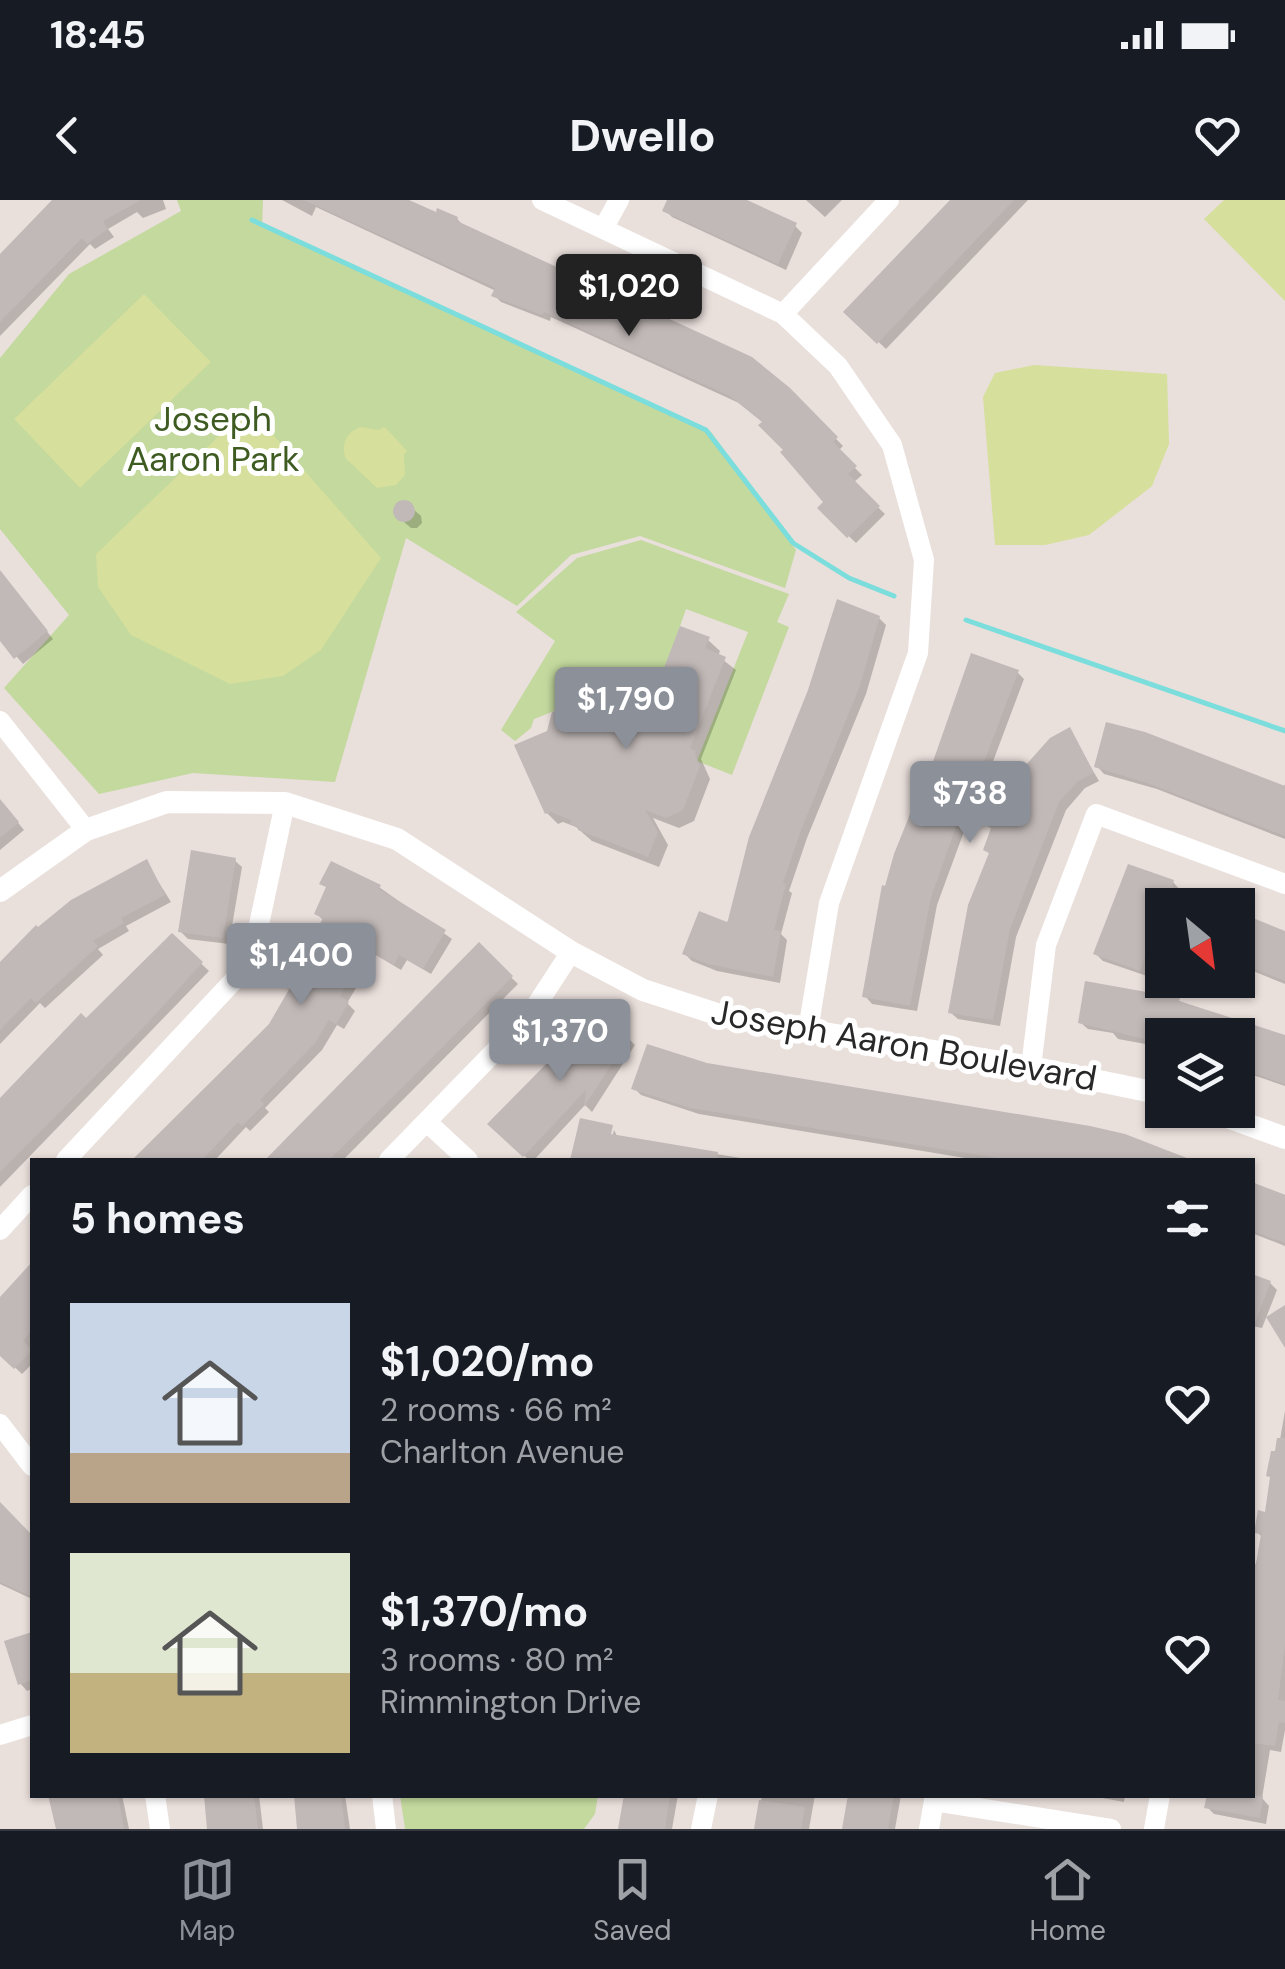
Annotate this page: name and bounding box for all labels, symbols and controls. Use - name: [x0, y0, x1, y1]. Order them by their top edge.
- text: 18:45: [50, 10, 146, 60]
- text: Dwello: [569, 106, 716, 165]
- icon: back: [40, 108, 95, 163]
- icon: heart: [1190, 108, 1245, 163]
- pin: $1,020: [548, 254, 710, 339]
- text: $1,020: [578, 265, 680, 307]
- park label: Joseph Aaron Park: [126, 396, 300, 482]
- pin: $1,790: [545, 667, 707, 752]
- text: $1,790: [577, 678, 675, 720]
- pin: $738: [911, 761, 1029, 846]
- text: $738: [932, 772, 1008, 814]
- north arrow: [1145, 888, 1255, 998]
- map controls: [1145, 888, 1255, 1128]
- pin: $1,400: [220, 923, 382, 1008]
- text: $1,400: [249, 934, 353, 976]
- street label: Joseph Aaron Boulevard: [708, 988, 1100, 1102]
- pin: $1,370: [479, 999, 641, 1084]
- text: $1,370: [511, 1010, 609, 1052]
- button: layers: [1145, 1018, 1255, 1128]
- text: 5 homes: [70, 1191, 245, 1246]
- icon: filters: [1160, 1191, 1215, 1246]
- text: $1,020/mo: [380, 1334, 595, 1389]
- icon: home: [150, 1343, 270, 1463]
- icon: heart: [1160, 1376, 1215, 1431]
- text: 2 rooms · 66 m²: [380, 1389, 612, 1431]
- text: Charlton Avenue: [380, 1431, 624, 1473]
- text: $1,370/mo: [380, 1584, 589, 1639]
- icon: home: [150, 1593, 270, 1713]
- icon: heart: [1160, 1626, 1215, 1681]
- text: 3 rooms · 80 m²: [380, 1639, 613, 1681]
- text: Rimmington Drive: [380, 1681, 641, 1723]
- tab: Map: [179, 1852, 235, 1949]
- tab: Saved: [593, 1852, 672, 1949]
- tab: Home: [1030, 1852, 1106, 1949]

